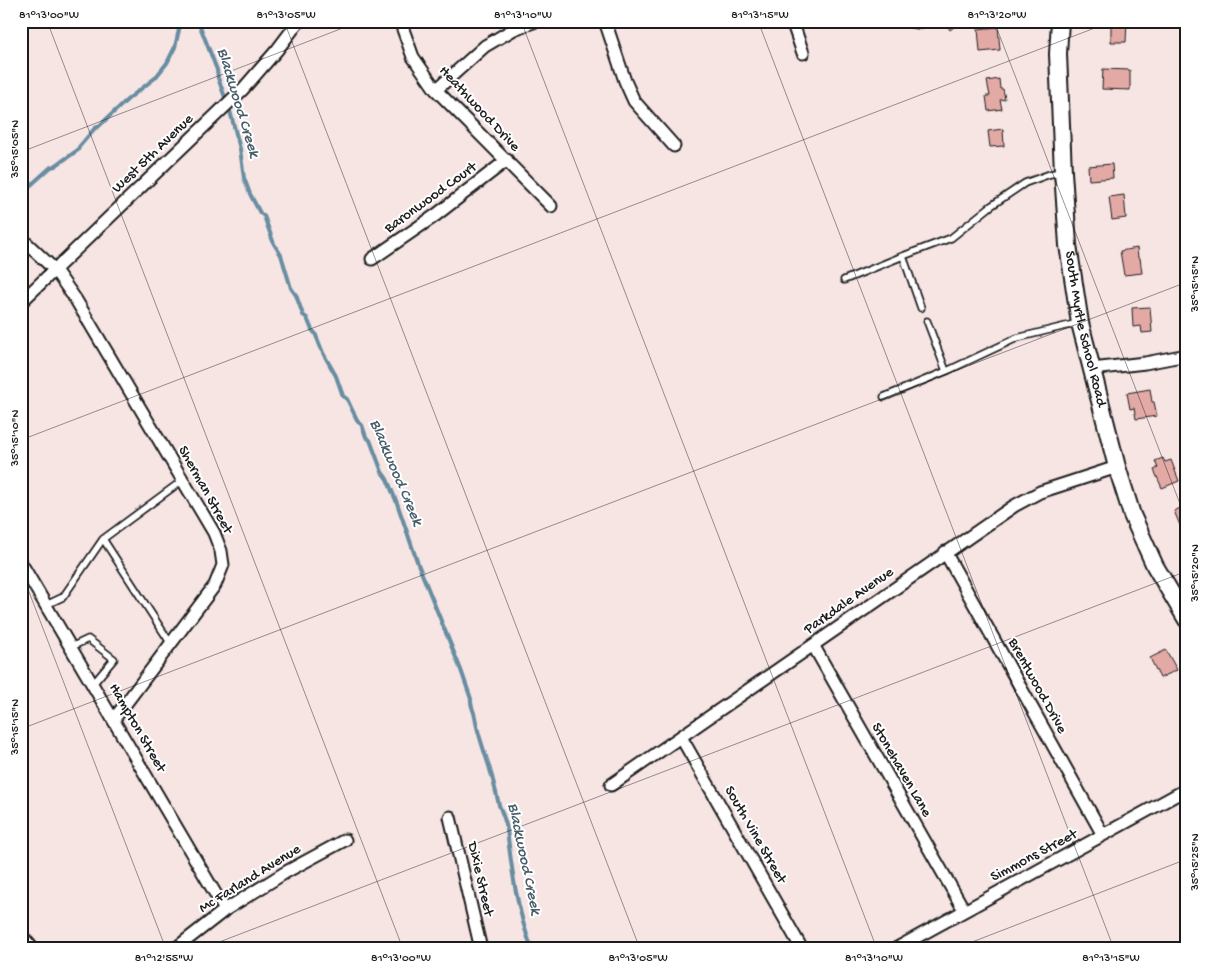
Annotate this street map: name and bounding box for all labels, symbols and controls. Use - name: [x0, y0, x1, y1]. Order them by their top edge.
- text: 81°13'00"W: [19, 9, 79, 23]
- text: 81°13'05"W: [256, 9, 316, 23]
- text: 81°13'10"W: [494, 9, 552, 23]
- text: 81°13'15"W: [731, 9, 789, 23]
- text: 81°13'20"W: [968, 9, 1026, 23]
- water label: Blackwood Creek: [211, 46, 263, 162]
- street label: Heathwood Drive: [435, 62, 524, 156]
- street label: West 5th Avenue: [108, 110, 198, 197]
- text: 35°15'05"N: [9, 120, 23, 179]
- street label: Baronwood Court: [380, 157, 482, 238]
- street label: South Myrtle School Road: [1060, 250, 1110, 410]
- text: 35°15'15"N: [1189, 256, 1203, 313]
- text: 35°15'10"N: [9, 410, 23, 467]
- water label: Blackwood Creek: [364, 417, 427, 531]
- street label: Sherman Street: [173, 443, 237, 539]
- text: 35°15'20"N: [1189, 544, 1203, 603]
- street label: Parkdale Avenue: [800, 563, 898, 639]
- street label: Brentwood Drive: [1003, 634, 1071, 737]
- street label: Hampton Street: [104, 680, 171, 777]
- text: 35°15'15"N: [9, 699, 23, 756]
- street label: Stonehaven Lane: [867, 720, 935, 821]
- street label: South Vine Street: [720, 783, 791, 889]
- water label: Blackwood Creek: [502, 802, 544, 918]
- street label: Simmons Street: [988, 825, 1082, 886]
- text: 35°15'25"N: [1189, 833, 1203, 892]
- street label: Dixie Street: [463, 839, 498, 920]
- street label: Mc Farland Avenue: [196, 840, 304, 918]
- text: 81°12'55"W: [135, 952, 193, 966]
- text: 81°13'00"W: [371, 952, 431, 966]
- text: 81°13'05"W: [608, 952, 668, 966]
- text: 81°13'10"W: [845, 952, 903, 966]
- text: 81°13'15"W: [1082, 952, 1140, 966]

